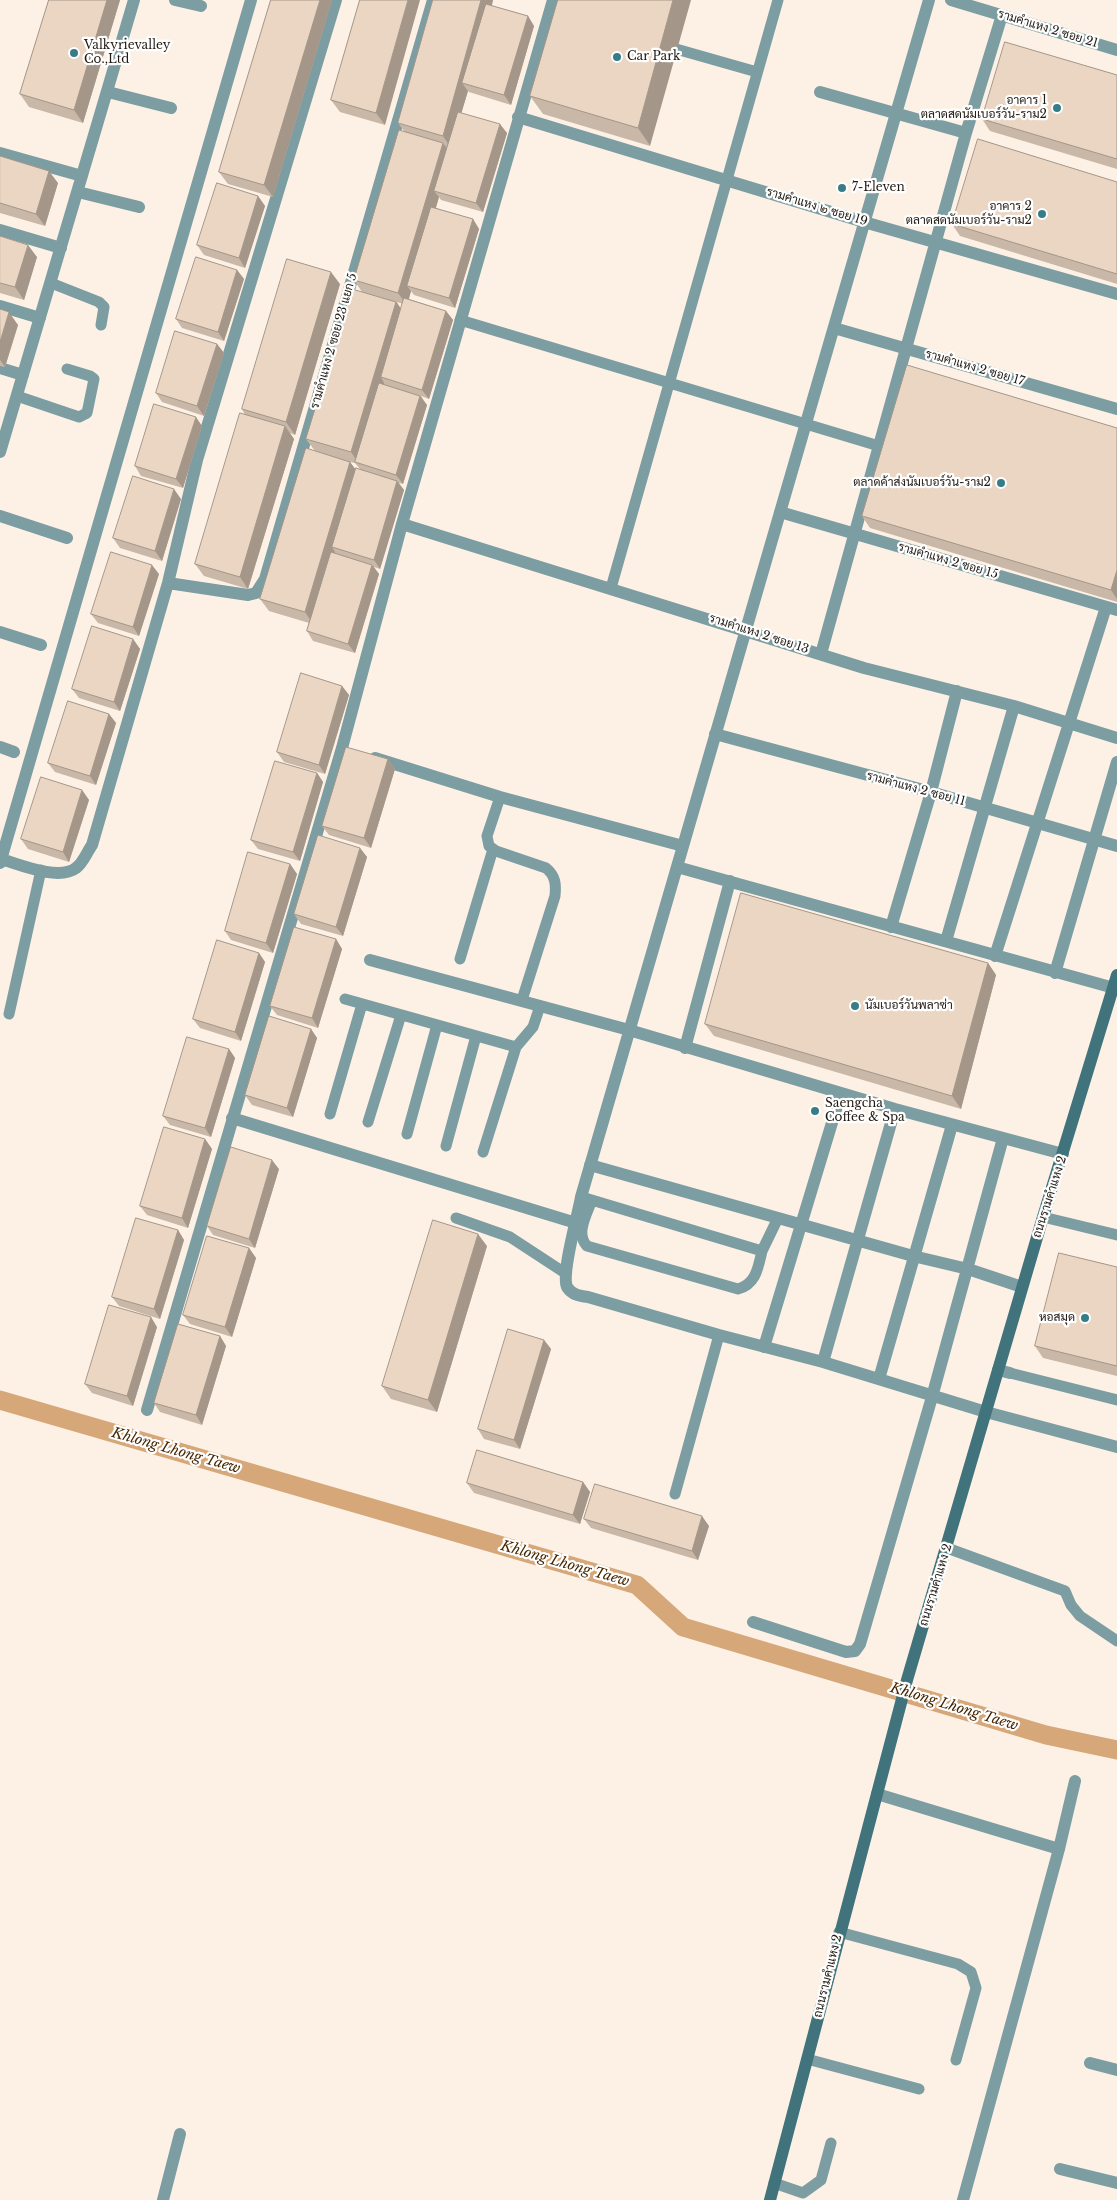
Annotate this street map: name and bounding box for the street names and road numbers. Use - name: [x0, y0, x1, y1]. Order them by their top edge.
- street label: รามคำแหง 2 ซอย 21: [996, 7, 1100, 51]
- street label: รามคำแหง ๒ ซอย 19: [765, 185, 869, 229]
- street label: รามคำแหง 2 ซอย 23 แยก 5: [308, 272, 360, 410]
- street label: รามคำแหง 2 ซอย 17: [924, 347, 1026, 389]
- street label: รามคำแหง 2 ซอย 15: [896, 540, 1000, 582]
- street label: รามคำแหง 2 ซอย 13: [707, 611, 811, 657]
- street label: รามคำแหง 2 ซอย 11: [865, 769, 967, 809]
- street label: ถนนรามคำแหง 2: [1030, 1154, 1070, 1240]
- street label: ถนนรามคำแหง 2: [917, 1542, 955, 1628]
- street label: ถนนรามคำแหง 2: [811, 1933, 845, 2019]

